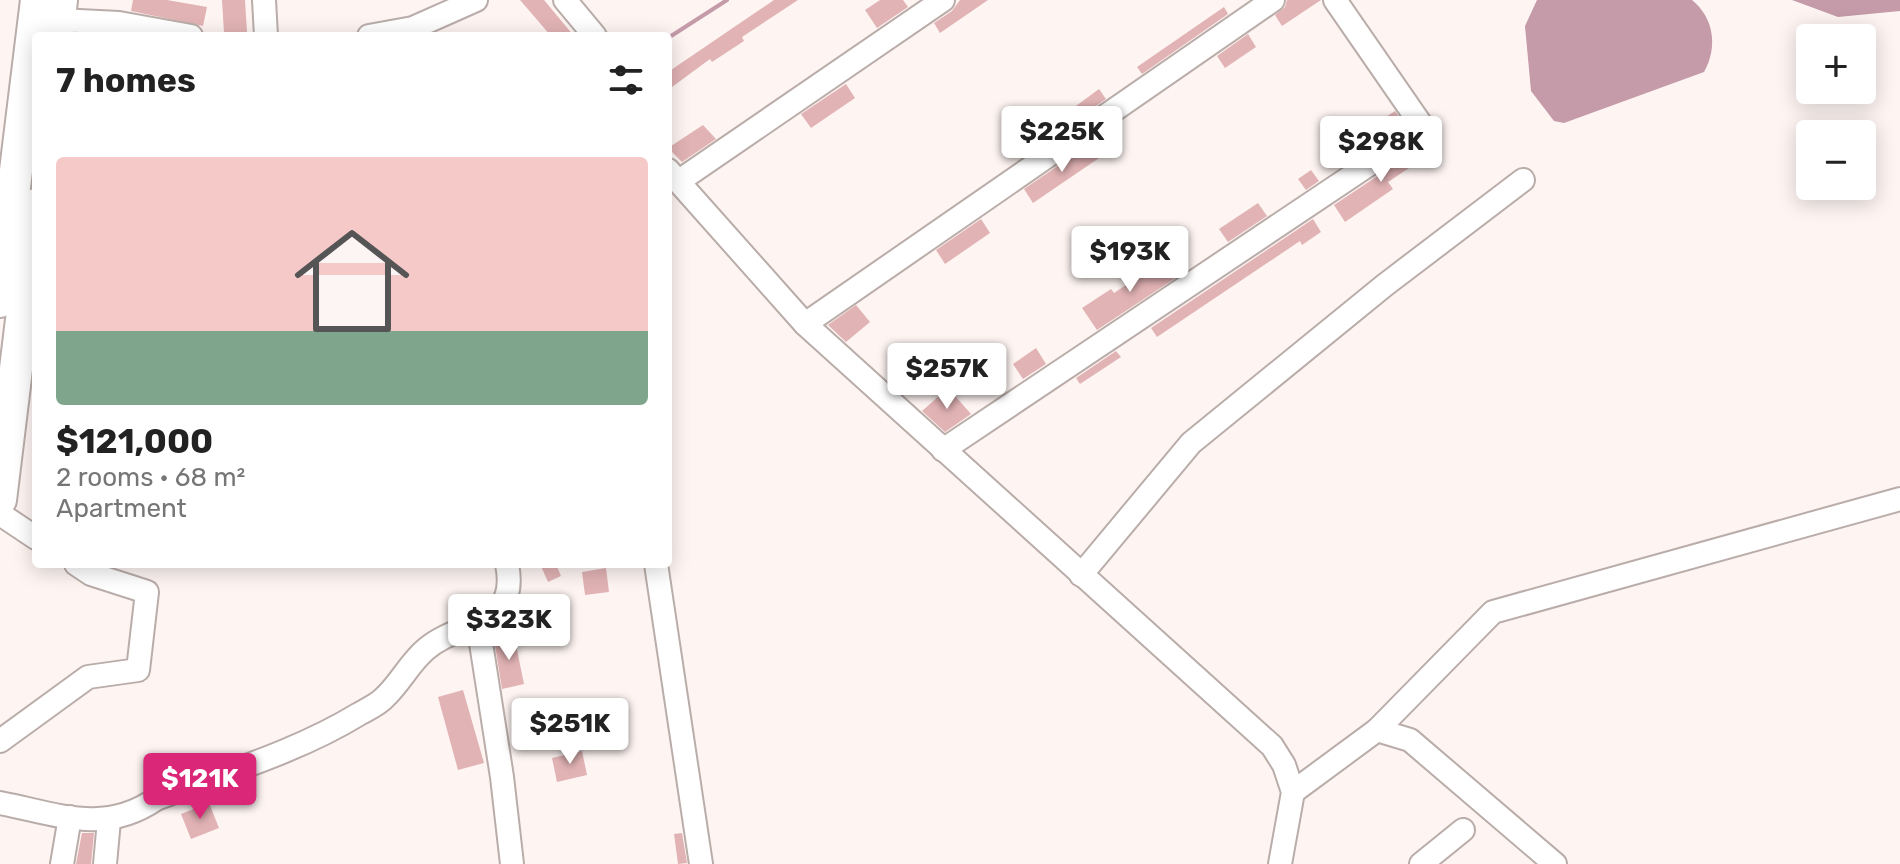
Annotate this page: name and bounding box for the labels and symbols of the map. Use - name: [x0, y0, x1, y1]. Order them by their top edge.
- pin: $225K: [1006, 106, 1118, 174]
- pin: $298K: [1325, 116, 1437, 184]
- pin: $193K: [1074, 226, 1186, 294]
- pin: $257K: [891, 343, 1003, 411]
- pin: $323K: [453, 594, 565, 662]
- pin: $251K: [514, 698, 626, 766]
- pin: $121K: [144, 753, 256, 821]

